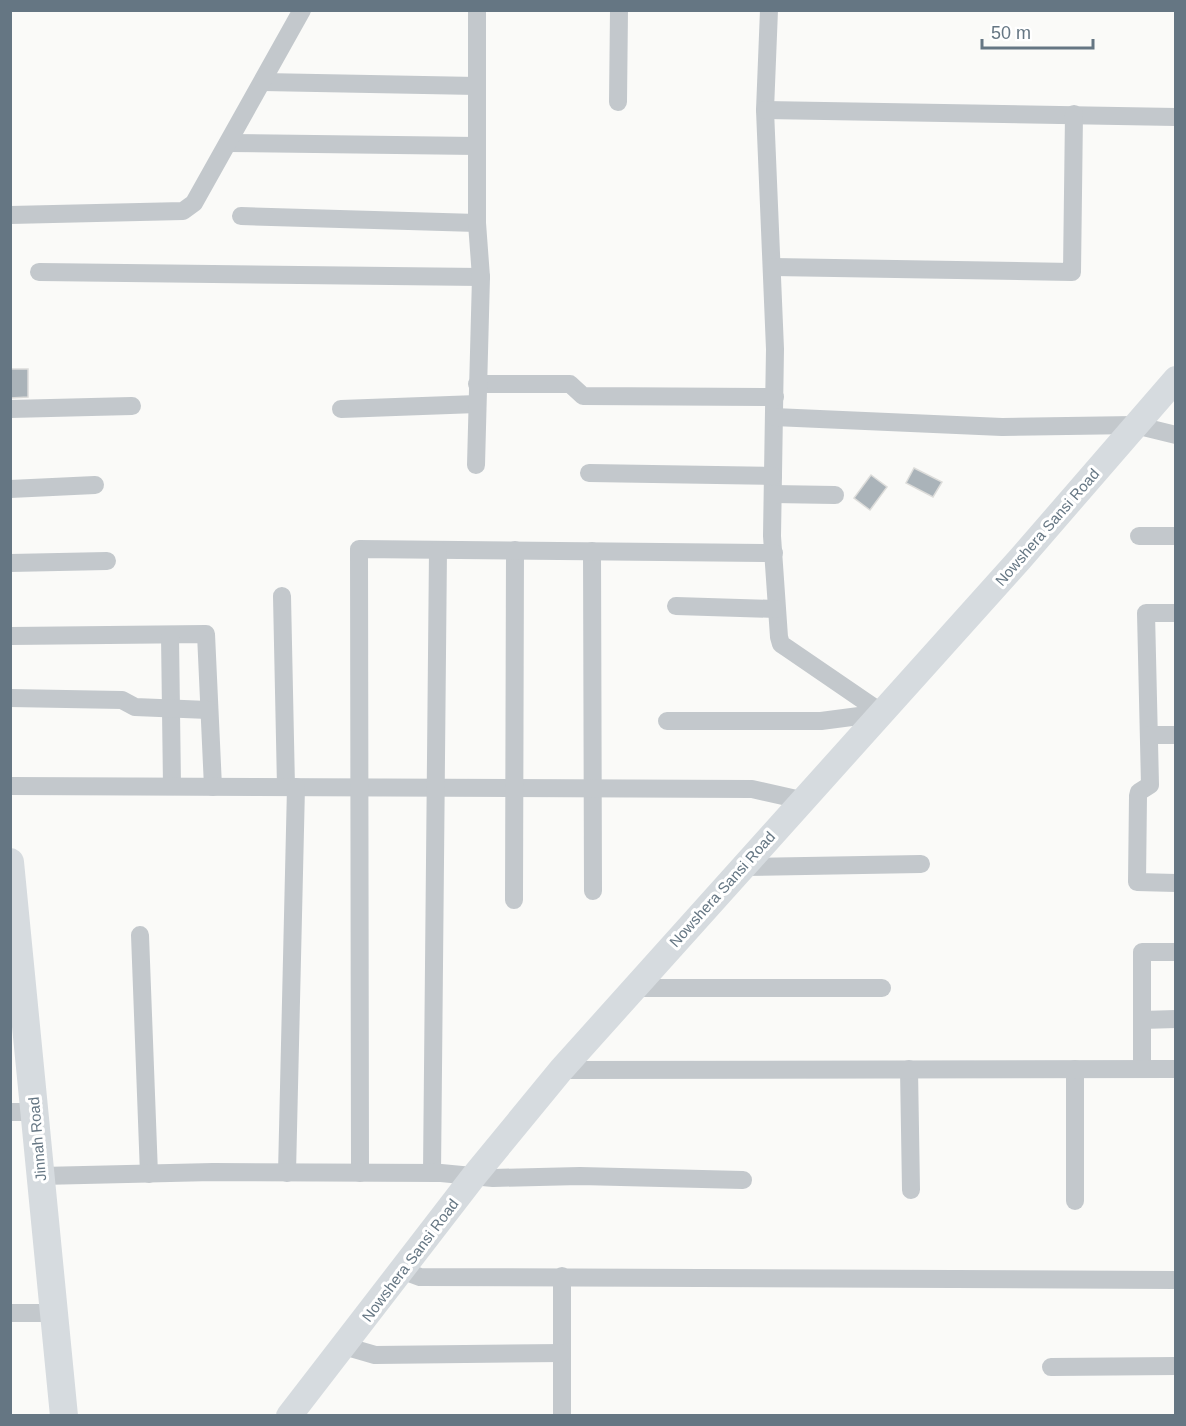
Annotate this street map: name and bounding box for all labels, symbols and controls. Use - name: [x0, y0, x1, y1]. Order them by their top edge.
- scale bar: [982, 12, 1093, 50]
- text: 50 m: [991, 23, 1031, 43]
- street label: Nowshera Sansi Road: [992, 465, 1102, 589]
- street label: Nowshera Sansi Road: [666, 828, 778, 950]
- street label: Jinnah Road: [25, 1096, 49, 1182]
- street label: Nowshera Sansi Road: [358, 1195, 462, 1325]

